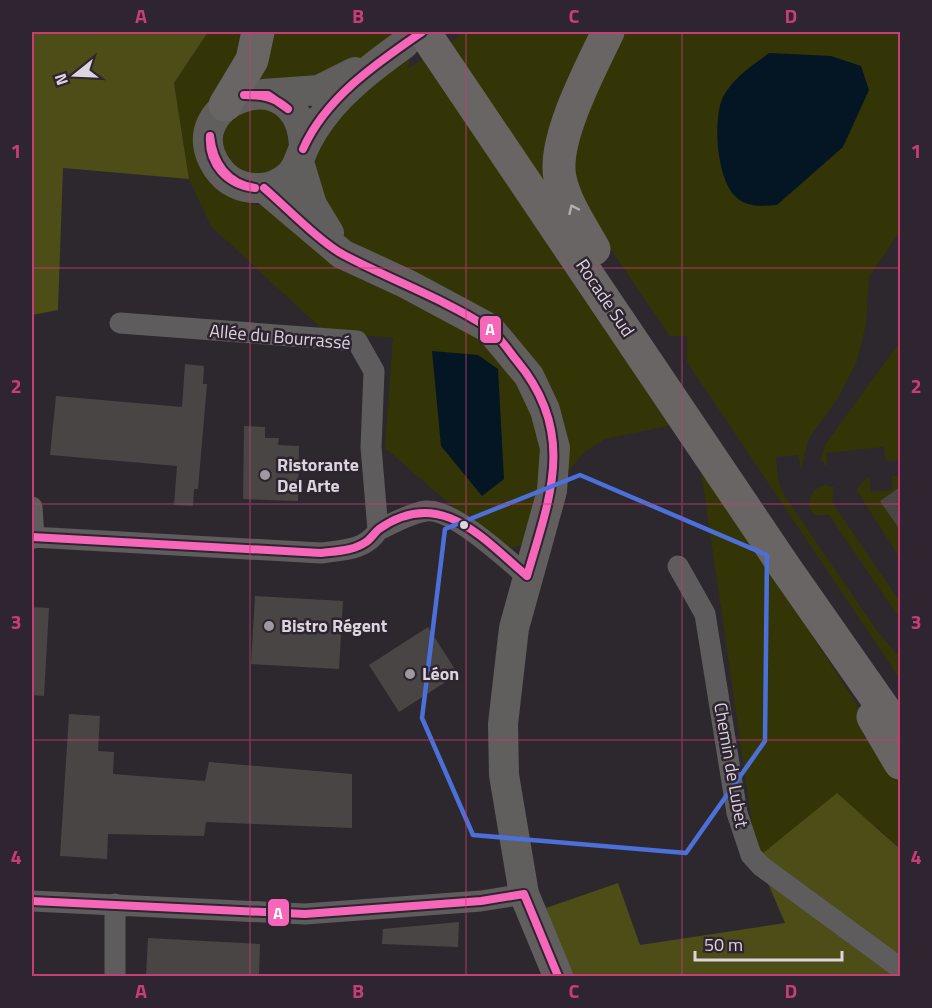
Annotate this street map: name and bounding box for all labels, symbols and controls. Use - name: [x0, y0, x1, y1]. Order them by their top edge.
- text: A: [135, 0, 147, 31]
- text: B: [352, 0, 364, 31]
- text: C: [569, 0, 580, 31]
- text: D: [785, 0, 797, 31]
- north arrow: [45, 45, 105, 105]
- text: N: [48, 71, 74, 89]
- text: 1: [10, 135, 22, 166]
- text: 1: [910, 135, 922, 166]
- one-way arrow: [568, 205, 580, 216]
- street label: Rocade Sud: [569, 253, 641, 342]
- line badge: A: [479, 315, 502, 344]
- street label: Allée du Bourrassé: [208, 317, 352, 356]
- text: A: [485, 317, 495, 341]
- text: 2: [10, 370, 22, 401]
- text: 2: [910, 370, 922, 401]
- place label: Ristorante Del Arte: [277, 451, 359, 499]
- marker: Ristorante Del Arte: [258, 468, 272, 482]
- unlabelled marker: [458, 519, 470, 531]
- text: 3: [10, 606, 22, 637]
- text: 3: [910, 606, 922, 637]
- place label: Bistro Régent: [281, 612, 388, 639]
- marker: Bistro Régent: [262, 619, 276, 633]
- place label: Léon: [422, 660, 459, 687]
- marker: Léon: [403, 667, 417, 681]
- street label: Chemin de Lubet: [707, 700, 756, 830]
- text: 4: [10, 841, 22, 872]
- text: 4: [910, 841, 922, 872]
- line badge: A: [267, 898, 290, 927]
- text: A: [273, 901, 283, 925]
- scale bar: [695, 924, 842, 962]
- text: 50 m: [704, 931, 743, 958]
- text: A: [135, 975, 147, 1006]
- text: B: [352, 975, 364, 1006]
- text: C: [569, 975, 580, 1006]
- text: D: [785, 975, 797, 1006]

